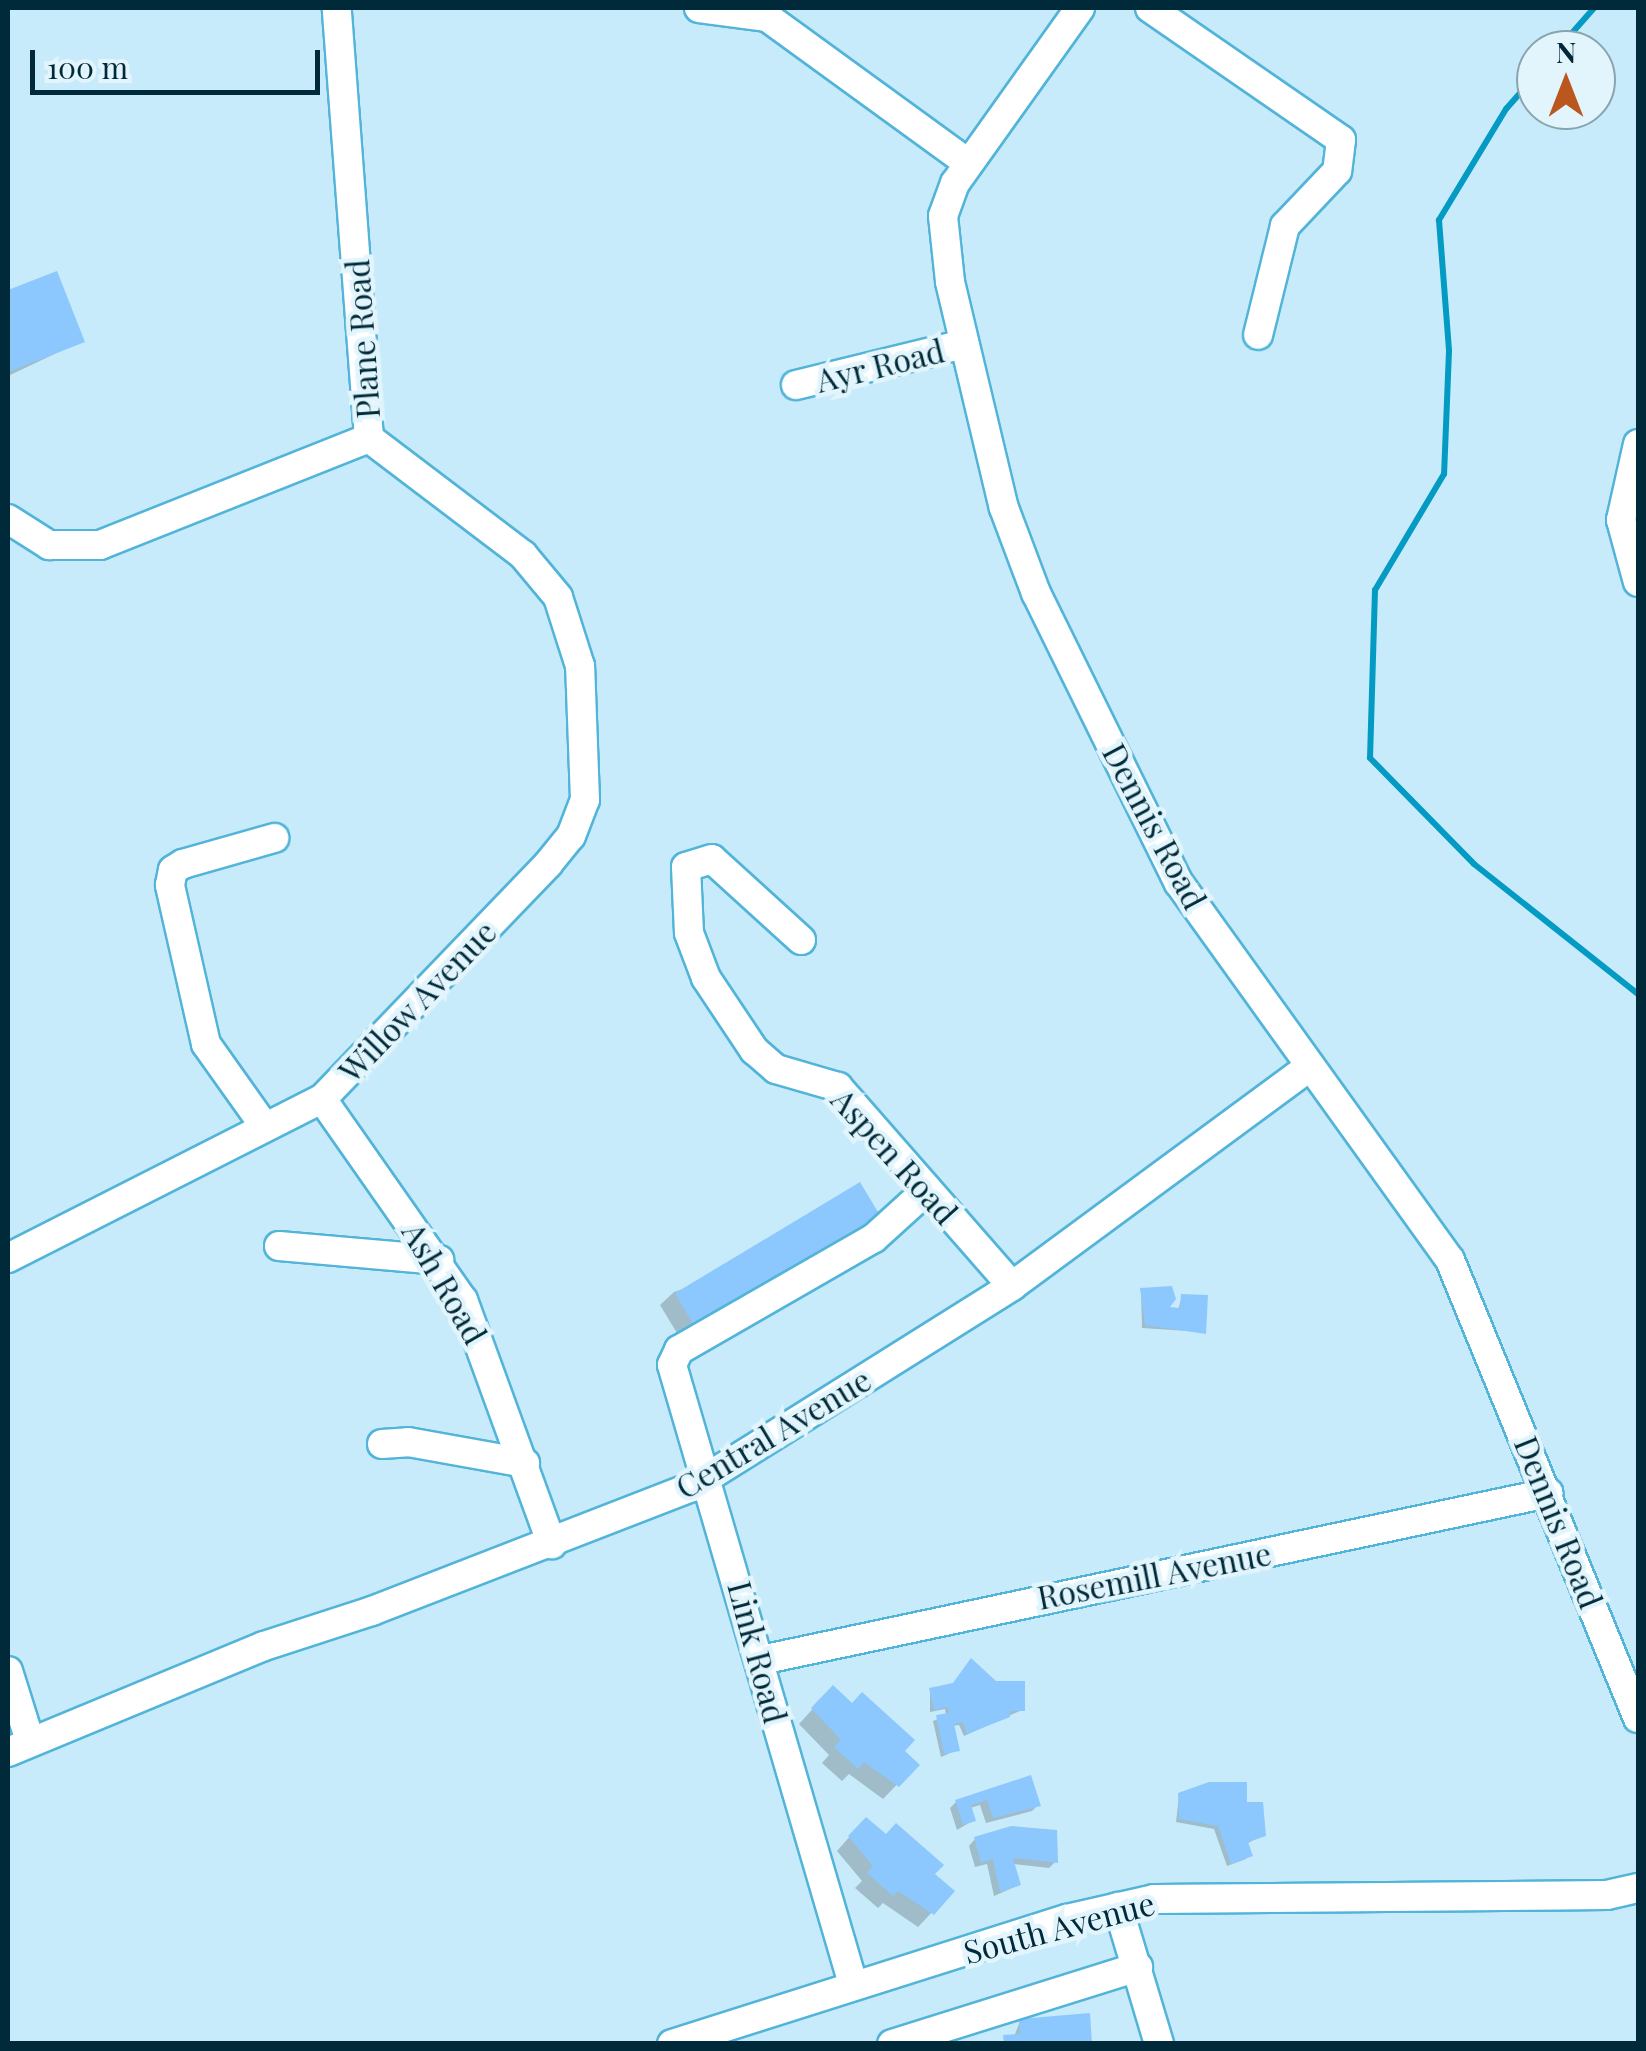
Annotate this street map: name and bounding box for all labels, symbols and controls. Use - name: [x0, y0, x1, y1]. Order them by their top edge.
- scale bar: [35, 30, 325, 92]
- north arrow: [1516, 30, 1616, 130]
- text: N: [1556, 33, 1576, 70]
- text: 100 m: [47, 47, 128, 87]
- street label: Plane Road: [337, 258, 387, 420]
- street label: Ayr Road: [812, 330, 948, 400]
- street label: Dennis Road: [1095, 737, 1215, 915]
- street label: Willow Avenue: [330, 912, 504, 1090]
- street label: Aspen Road: [824, 1080, 966, 1232]
- street label: Ash Road: [395, 1215, 495, 1351]
- street label: Central Avenue: [668, 1359, 878, 1507]
- street label: Dennis Road: [1507, 1430, 1611, 1614]
- street label: Rosemill Avenue: [1033, 1533, 1275, 1617]
- street label: Link Road: [721, 1577, 795, 1727]
- street label: South Avenue: [959, 1883, 1159, 1971]

